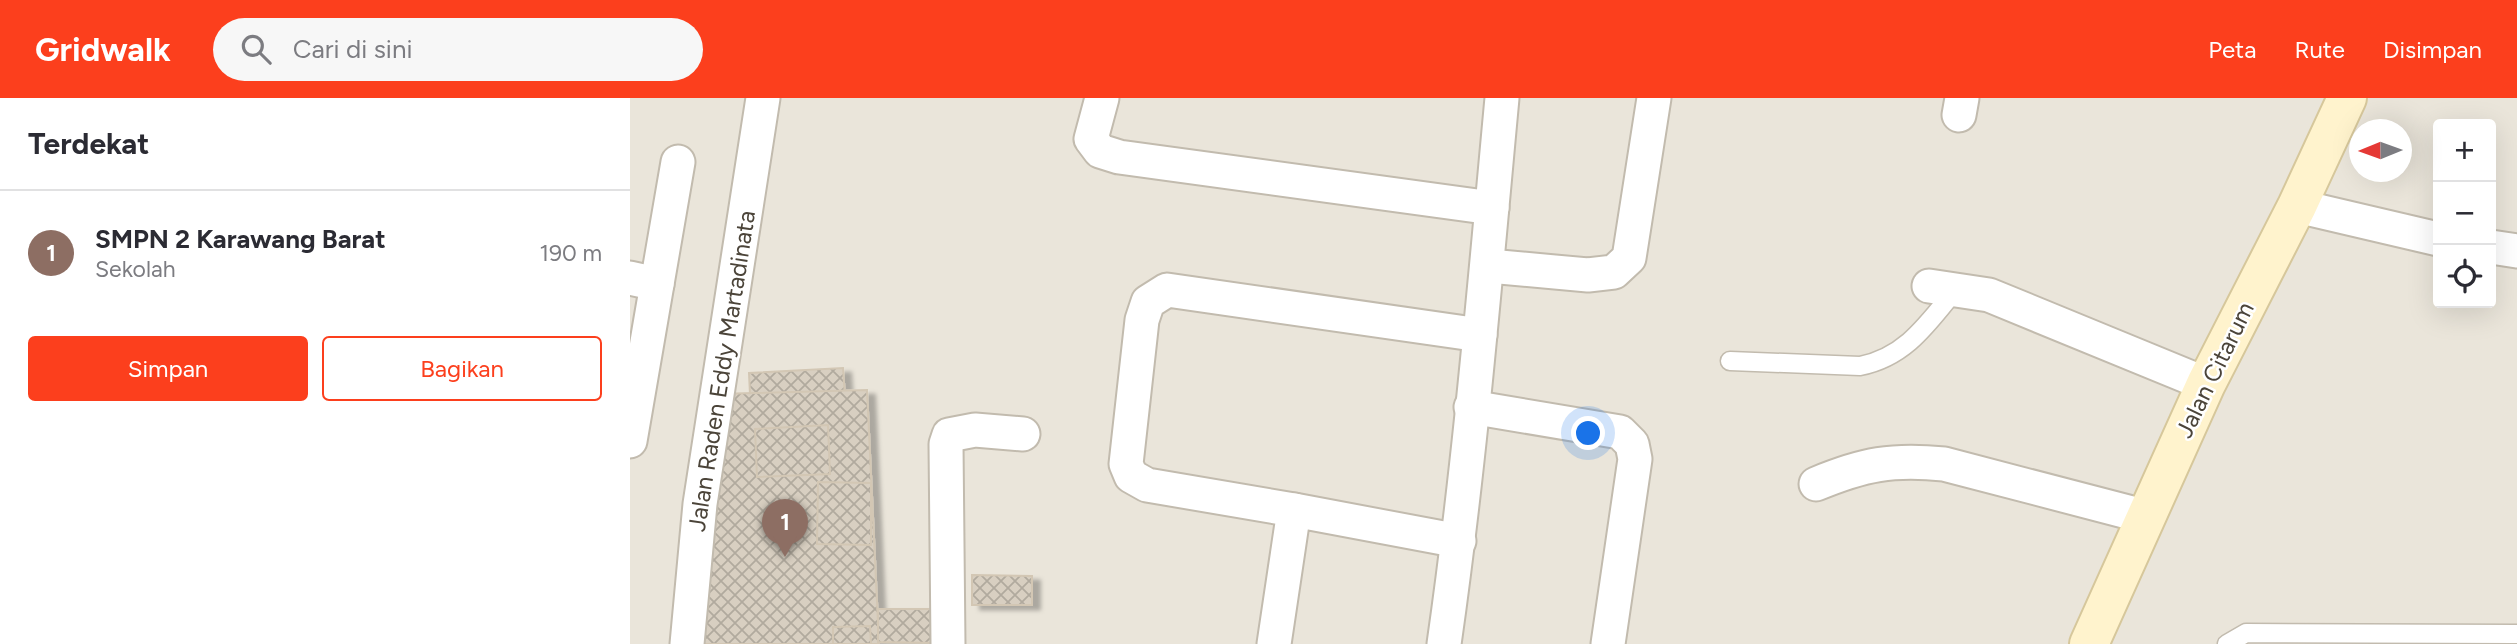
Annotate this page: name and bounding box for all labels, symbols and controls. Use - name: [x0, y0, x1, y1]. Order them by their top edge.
- search box: [213, 18, 703, 81]
- text: Gridwalk: [35, 30, 171, 69]
- icon: search: [237, 30, 275, 68]
- text: Cari di sini: [293, 33, 412, 65]
- text: Peta: [2208, 35, 2256, 64]
- text: Rute: [2294, 35, 2345, 64]
- text: Disimpan: [2383, 35, 2482, 64]
- north arrow: [2349, 119, 2412, 182]
- map controls: [2433, 119, 2496, 308]
- button: +: [2433, 119, 2496, 182]
- text: Terdekat: [28, 125, 149, 162]
- button: −: [2433, 182, 2496, 245]
- street label: Jalan Raden Eddy Martadinata: [682, 208, 761, 533]
- text: SMPN 2 Karawang Barat: [95, 223, 386, 255]
- text: 1: [46, 239, 56, 267]
- text: 190 m: [539, 239, 602, 267]
- button: locate: [2433, 245, 2496, 308]
- text: Sekolah: [95, 255, 176, 283]
- street label: Jalan Citarum: [2169, 297, 2260, 442]
- button: Simpan: [28, 336, 308, 401]
- button: Bagikan: [322, 336, 602, 401]
- your location: [1571, 416, 1605, 450]
- pin: 1: [762, 499, 808, 557]

